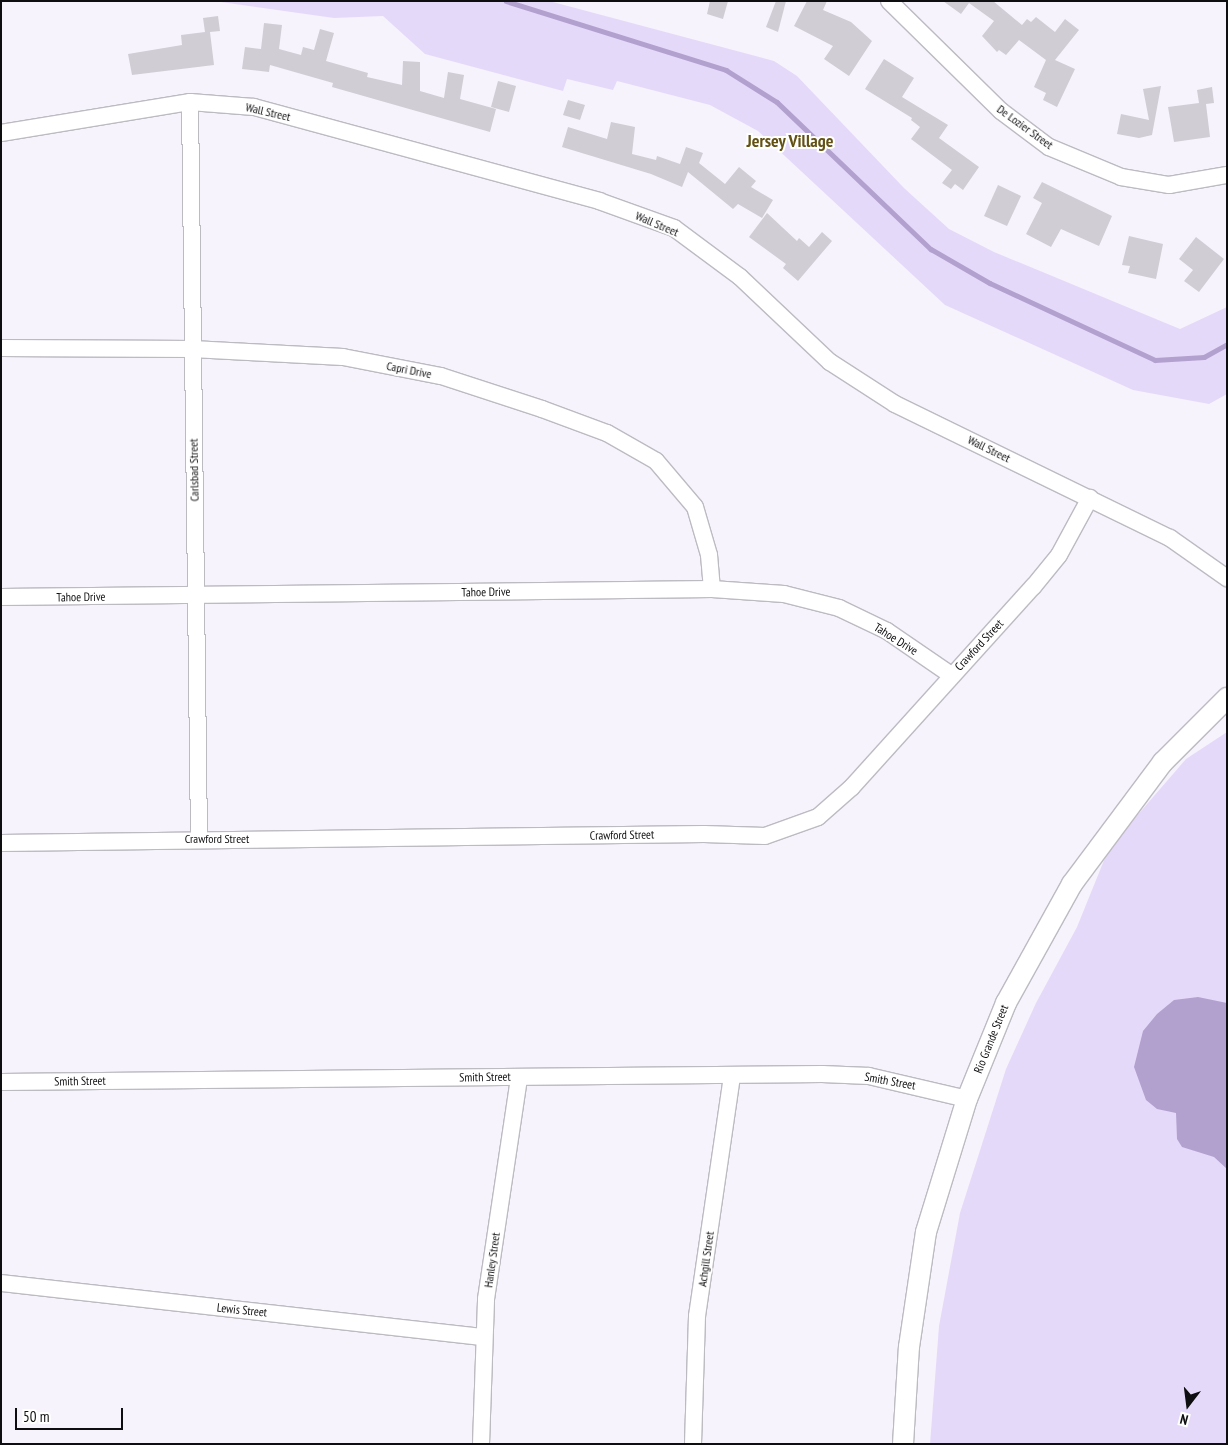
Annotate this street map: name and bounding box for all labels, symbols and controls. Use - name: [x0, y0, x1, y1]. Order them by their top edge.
- street label: Wall Street: [244, 100, 292, 124]
- street label: De Lozier Street: [994, 102, 1056, 152]
- district label: Jersey Village: [746, 130, 834, 152]
- street label: Wall Street: [633, 208, 681, 240]
- street label: Capri Drive: [385, 359, 433, 381]
- street label: Wall Street: [965, 433, 1013, 465]
- street label: Carlsbad Street: [186, 438, 202, 502]
- street label: Tahoe Drive: [461, 584, 511, 600]
- street label: Tahoe Drive: [56, 589, 106, 605]
- street label: Crawford Street: [952, 616, 1006, 674]
- street label: Tahoe Drive: [871, 620, 921, 658]
- street label: Crawford Street: [590, 827, 654, 843]
- street label: Crawford Street: [185, 832, 249, 846]
- street label: Rio Grande Street: [971, 1003, 1011, 1075]
- street label: Smith Street: [459, 1069, 511, 1085]
- street label: Smith Street: [863, 1069, 917, 1093]
- street label: Smith Street: [54, 1073, 106, 1089]
- street label: Achgill Street: [695, 1230, 717, 1288]
- street label: Hanley Street: [481, 1231, 503, 1289]
- street label: Lewis Street: [216, 1300, 268, 1320]
- north arrow: [1163, 1380, 1213, 1430]
- scale bar: [18, 1398, 125, 1430]
- text: 50 m: [23, 1407, 49, 1426]
- text: N: [1178, 1410, 1190, 1429]

